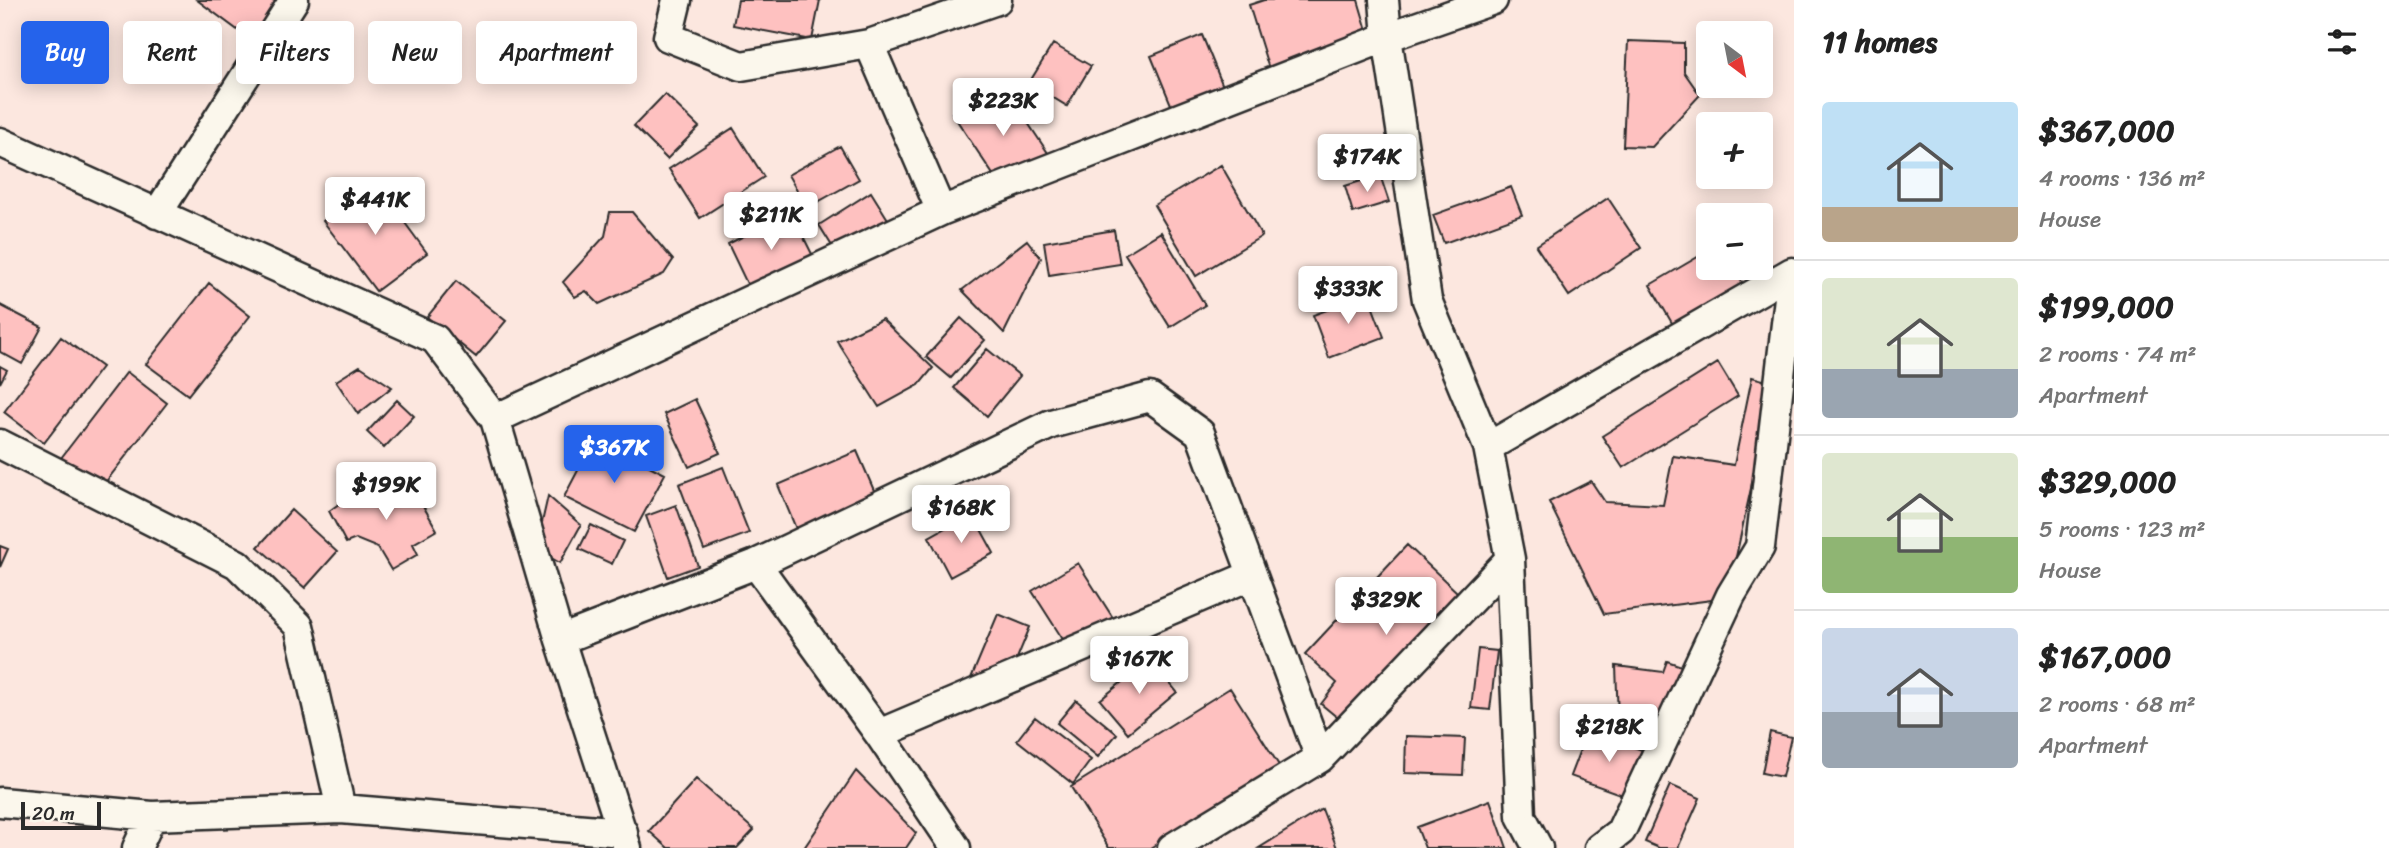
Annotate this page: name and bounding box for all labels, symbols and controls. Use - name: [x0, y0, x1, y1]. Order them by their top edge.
- text: 11 homes: [1822, 15, 1937, 69]
- chip: Buy: [21, 21, 109, 84]
- chip: Rent: [123, 21, 222, 84]
- chip: Filters: [236, 21, 354, 84]
- chip: New: [368, 21, 462, 84]
- chip: Apartment: [476, 21, 637, 84]
- north arrow: [1696, 21, 1773, 98]
- map controls: [1696, 21, 1773, 280]
- icon: filters: [2323, 23, 2361, 61]
- pin: $223K: [954, 78, 1052, 138]
- text: $223K: [969, 80, 1037, 121]
- text: $367,000: [2039, 104, 2175, 158]
- button: +: [1696, 112, 1773, 189]
- icon: home: [1878, 130, 1962, 214]
- pin: $174K: [1318, 134, 1416, 194]
- text: $174K: [1334, 136, 1400, 177]
- text: 4 rooms · 136 m²: [2039, 158, 2206, 199]
- pin: $441K: [326, 177, 424, 237]
- text: $441K: [341, 179, 409, 220]
- pin: $211K: [722, 192, 820, 252]
- text: $211K: [740, 194, 802, 235]
- text: House: [2039, 199, 2101, 240]
- button: −: [1696, 203, 1773, 280]
- pin: $333K: [1299, 266, 1397, 326]
- text: $333K: [1314, 268, 1382, 309]
- text: $199,000: [2039, 280, 2174, 334]
- icon: home: [1878, 306, 1962, 390]
- text: 2 rooms · 74 m²: [2039, 334, 2196, 375]
- text: Apartment: [2039, 375, 2148, 416]
- pin: $367K: [565, 426, 663, 485]
- text: $367K: [580, 427, 648, 468]
- text: $329,000: [2039, 455, 2176, 509]
- pin: $199K: [337, 462, 435, 522]
- text: $199K: [352, 464, 420, 505]
- icon: home: [1878, 481, 1962, 565]
- pin: $168K: [912, 486, 1010, 545]
- text: $168K: [928, 487, 994, 528]
- text: 5 rooms · 123 m²: [2039, 509, 2206, 550]
- text: House: [2039, 550, 2101, 591]
- pin: $329K: [1337, 578, 1435, 637]
- text: $329K: [1351, 579, 1421, 620]
- text: $167,000: [2039, 630, 2171, 684]
- pin: $167K: [1090, 636, 1188, 696]
- text: $167K: [1106, 638, 1172, 679]
- icon: home: [1878, 656, 1962, 740]
- text: 2 rooms · 68 m²: [2039, 684, 2196, 725]
- pin: $218K: [1560, 704, 1658, 764]
- text: $218K: [1576, 706, 1642, 747]
- text: Apartment: [2039, 725, 2148, 766]
- text: 20 m: [32, 797, 75, 830]
- scale bar: [21, 799, 102, 831]

